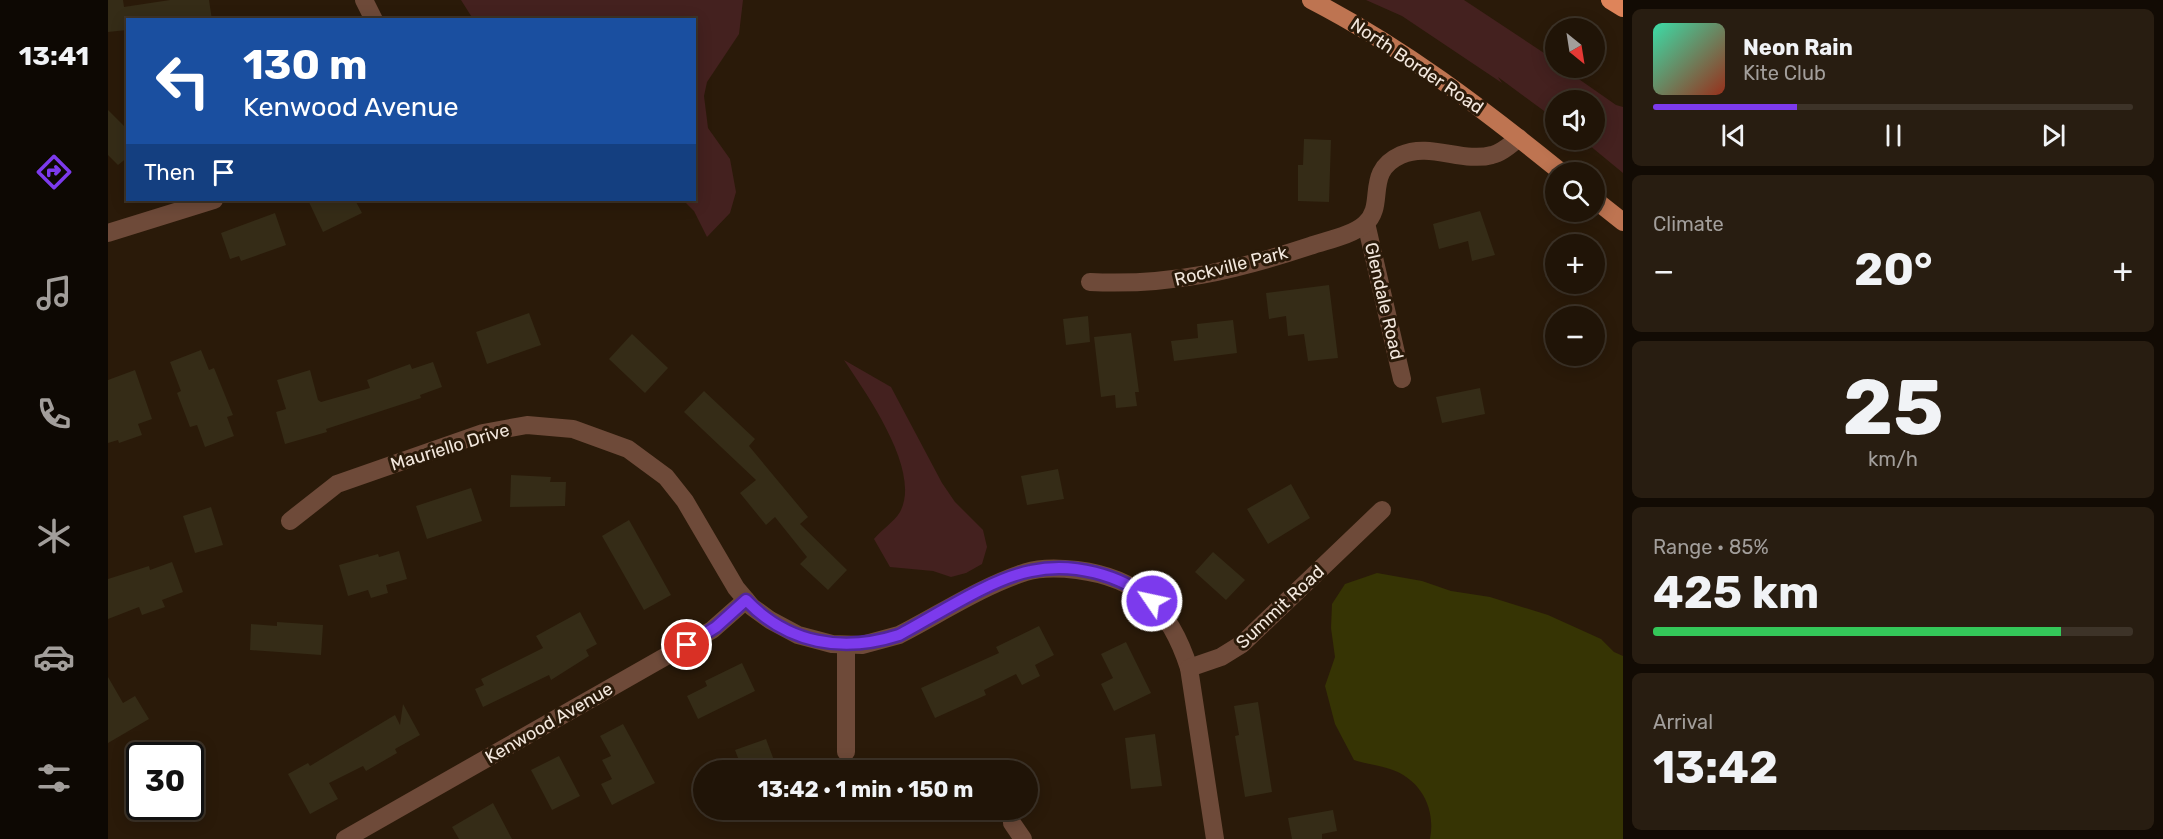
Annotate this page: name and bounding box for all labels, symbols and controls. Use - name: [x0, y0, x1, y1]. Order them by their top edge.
- street label: North Border Road: [1346, 13, 1488, 119]
- north arrow: [1545, 18, 1605, 78]
- map controls: [1545, 18, 1605, 366]
- text: Neon Rain: [1743, 34, 1853, 61]
- text: 13:41: [19, 40, 89, 72]
- text: 130 m: [243, 40, 368, 90]
- icon: left: [144, 42, 222, 120]
- text: Kite Club: [1743, 61, 1826, 85]
- button: sound: [1545, 90, 1605, 150]
- text: Kenwood Avenue: [243, 91, 459, 123]
- icon: previous: [1717, 119, 1750, 152]
- icon: pause: [1877, 119, 1910, 152]
- icon: next: [2037, 119, 2070, 152]
- icon: directions: [33, 151, 75, 193]
- icon: arrive: [207, 156, 240, 189]
- text: Then: [144, 159, 195, 186]
- button: search: [1545, 162, 1605, 222]
- text: Climate: [1653, 212, 1724, 236]
- button: +: [1545, 234, 1605, 294]
- street label: Glendale Road: [1360, 240, 1408, 362]
- street label: Rockville Park: [1172, 241, 1291, 291]
- text: 20°: [1854, 243, 1933, 296]
- text: −: [1653, 251, 1674, 290]
- text: +: [2112, 251, 2133, 290]
- icon: music: [33, 272, 75, 314]
- button: −: [1545, 306, 1605, 366]
- text: 25: [1842, 361, 1944, 454]
- icon: phone: [33, 393, 75, 435]
- street label: Mauriello Drive: [388, 418, 512, 476]
- text: km/h: [1868, 447, 1918, 471]
- icon: climate: [33, 515, 75, 557]
- text: Range · 85%: [1653, 535, 1769, 559]
- street label: Summit Road: [1231, 561, 1329, 653]
- text: 425 km: [1653, 566, 1819, 619]
- position arrow: [1120, 569, 1184, 633]
- pin: [661, 619, 712, 670]
- icon: arrive: [670, 628, 703, 661]
- icon: car: [33, 636, 75, 678]
- street label: Kenwood Avenue: [481, 678, 617, 768]
- text: Arrival: [1653, 710, 1713, 734]
- text: 13:42: [1653, 741, 1778, 794]
- speed limit sign: 30: [126, 742, 204, 820]
- icon: filters: [33, 757, 75, 799]
- text: 13:42 · 1 min · 150 m: [758, 776, 973, 803]

